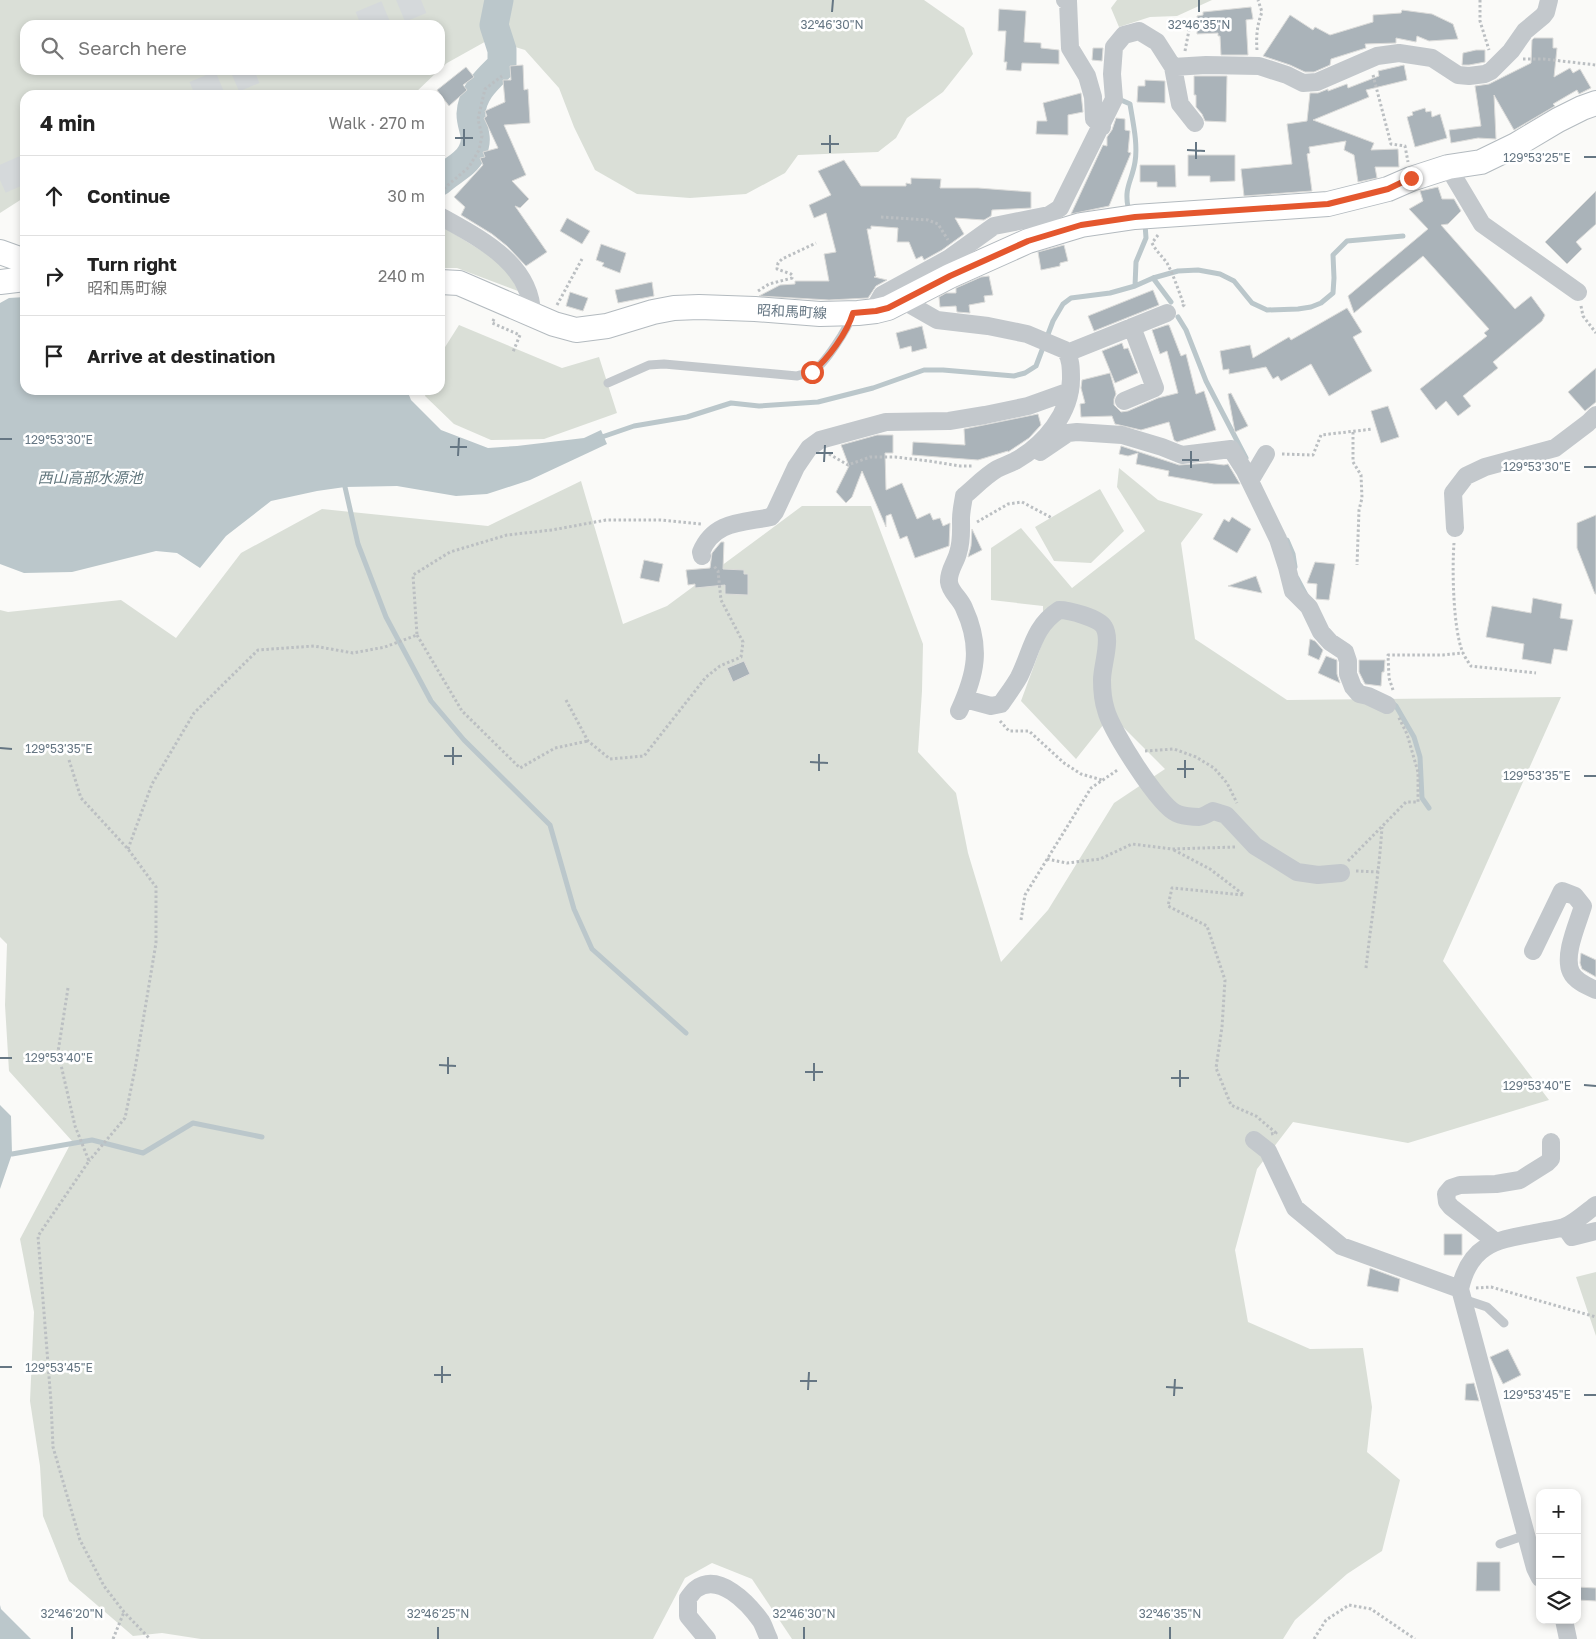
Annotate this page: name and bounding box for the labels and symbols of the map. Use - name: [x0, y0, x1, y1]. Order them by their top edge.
- text: 32°46'30"N: [800, 17, 864, 32]
- text: 32°46'35"N: [1168, 17, 1230, 32]
- text: 129°53'25"E: [1503, 150, 1571, 165]
- route end: [1400, 167, 1423, 190]
- street label: 昭和馬町線: [757, 301, 827, 321]
- route start: [801, 361, 824, 384]
- text: 129°53'30"E: [25, 432, 93, 447]
- text: 129°53'30"E: [1503, 459, 1571, 474]
- water label: 西山高部水源池: [37, 468, 144, 486]
- text: 129°53'35"E: [25, 741, 93, 756]
- text: 129°53'35"E: [1503, 768, 1571, 783]
- text: 129°53'40"E: [25, 1050, 93, 1065]
- text: 129°53'40"E: [1503, 1078, 1571, 1093]
- text: 129°53'45"E: [25, 1360, 93, 1375]
- text: 129°53'45"E: [1503, 1387, 1571, 1402]
- text: 32°46'20"N: [40, 1606, 104, 1621]
- text: 32°46'25"N: [407, 1606, 469, 1621]
- text: 32°46'30"N: [772, 1606, 836, 1621]
- text: 32°46'35"N: [1139, 1606, 1201, 1621]

